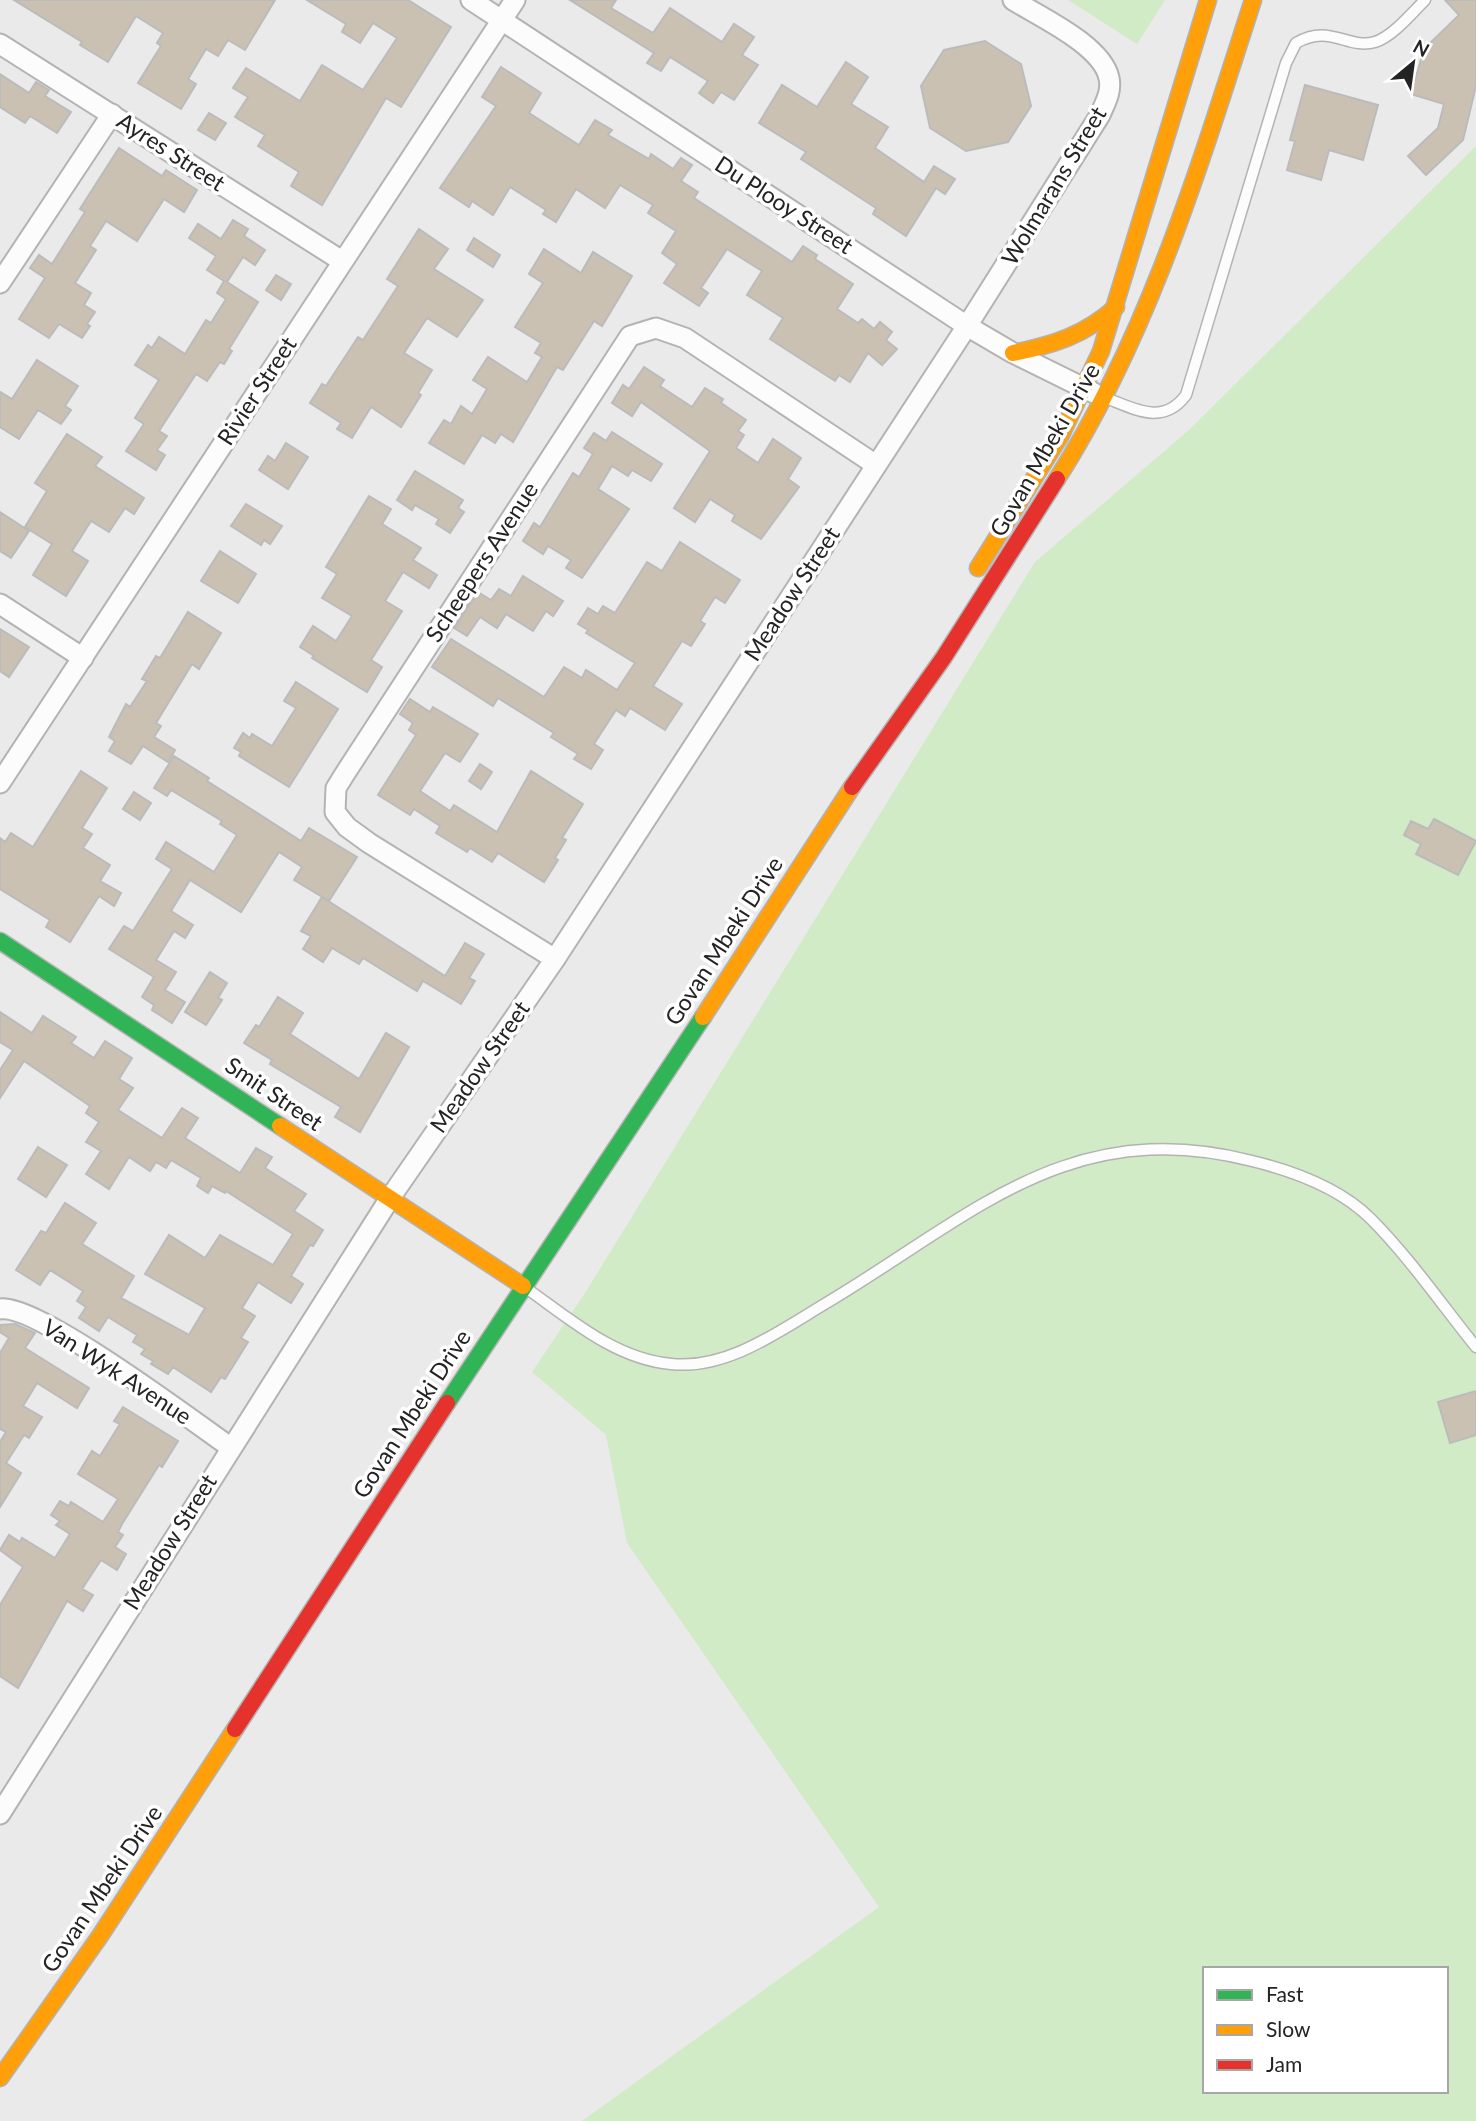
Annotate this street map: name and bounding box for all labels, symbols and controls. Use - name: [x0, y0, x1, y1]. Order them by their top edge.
- north arrow: [1378, 28, 1448, 98]
- text: N: [1410, 34, 1433, 61]
- street label: Wolmarans Street: [995, 100, 1112, 270]
- street label: Ayres Street: [112, 106, 231, 197]
- street label: Du Plooy Street: [710, 149, 859, 260]
- street label: Rivier Street: [211, 330, 302, 450]
- street label: Govan Mbeki Drive: [983, 358, 1105, 541]
- street label: Scheepers Avenue: [419, 476, 543, 647]
- street label: Meadow Street: [737, 520, 845, 666]
- street label: Govan Mbeki Drive: [658, 851, 788, 1030]
- street label: Meadow Street: [423, 995, 535, 1138]
- street label: Smit Street: [221, 1050, 329, 1136]
- street label: Van Wyk Avenue: [38, 1313, 197, 1430]
- street label: Govan Mbeki Drive: [346, 1324, 476, 1503]
- street label: Meadow Street: [116, 1468, 222, 1614]
- street label: Govan Mbeki Drive: [35, 1800, 167, 1977]
- legend: [1203, 1967, 1448, 2093]
- text: Fast: [1266, 1981, 1304, 2006]
- text: Slow: [1266, 2016, 1311, 2041]
- text: Jam: [1266, 2051, 1302, 2076]

